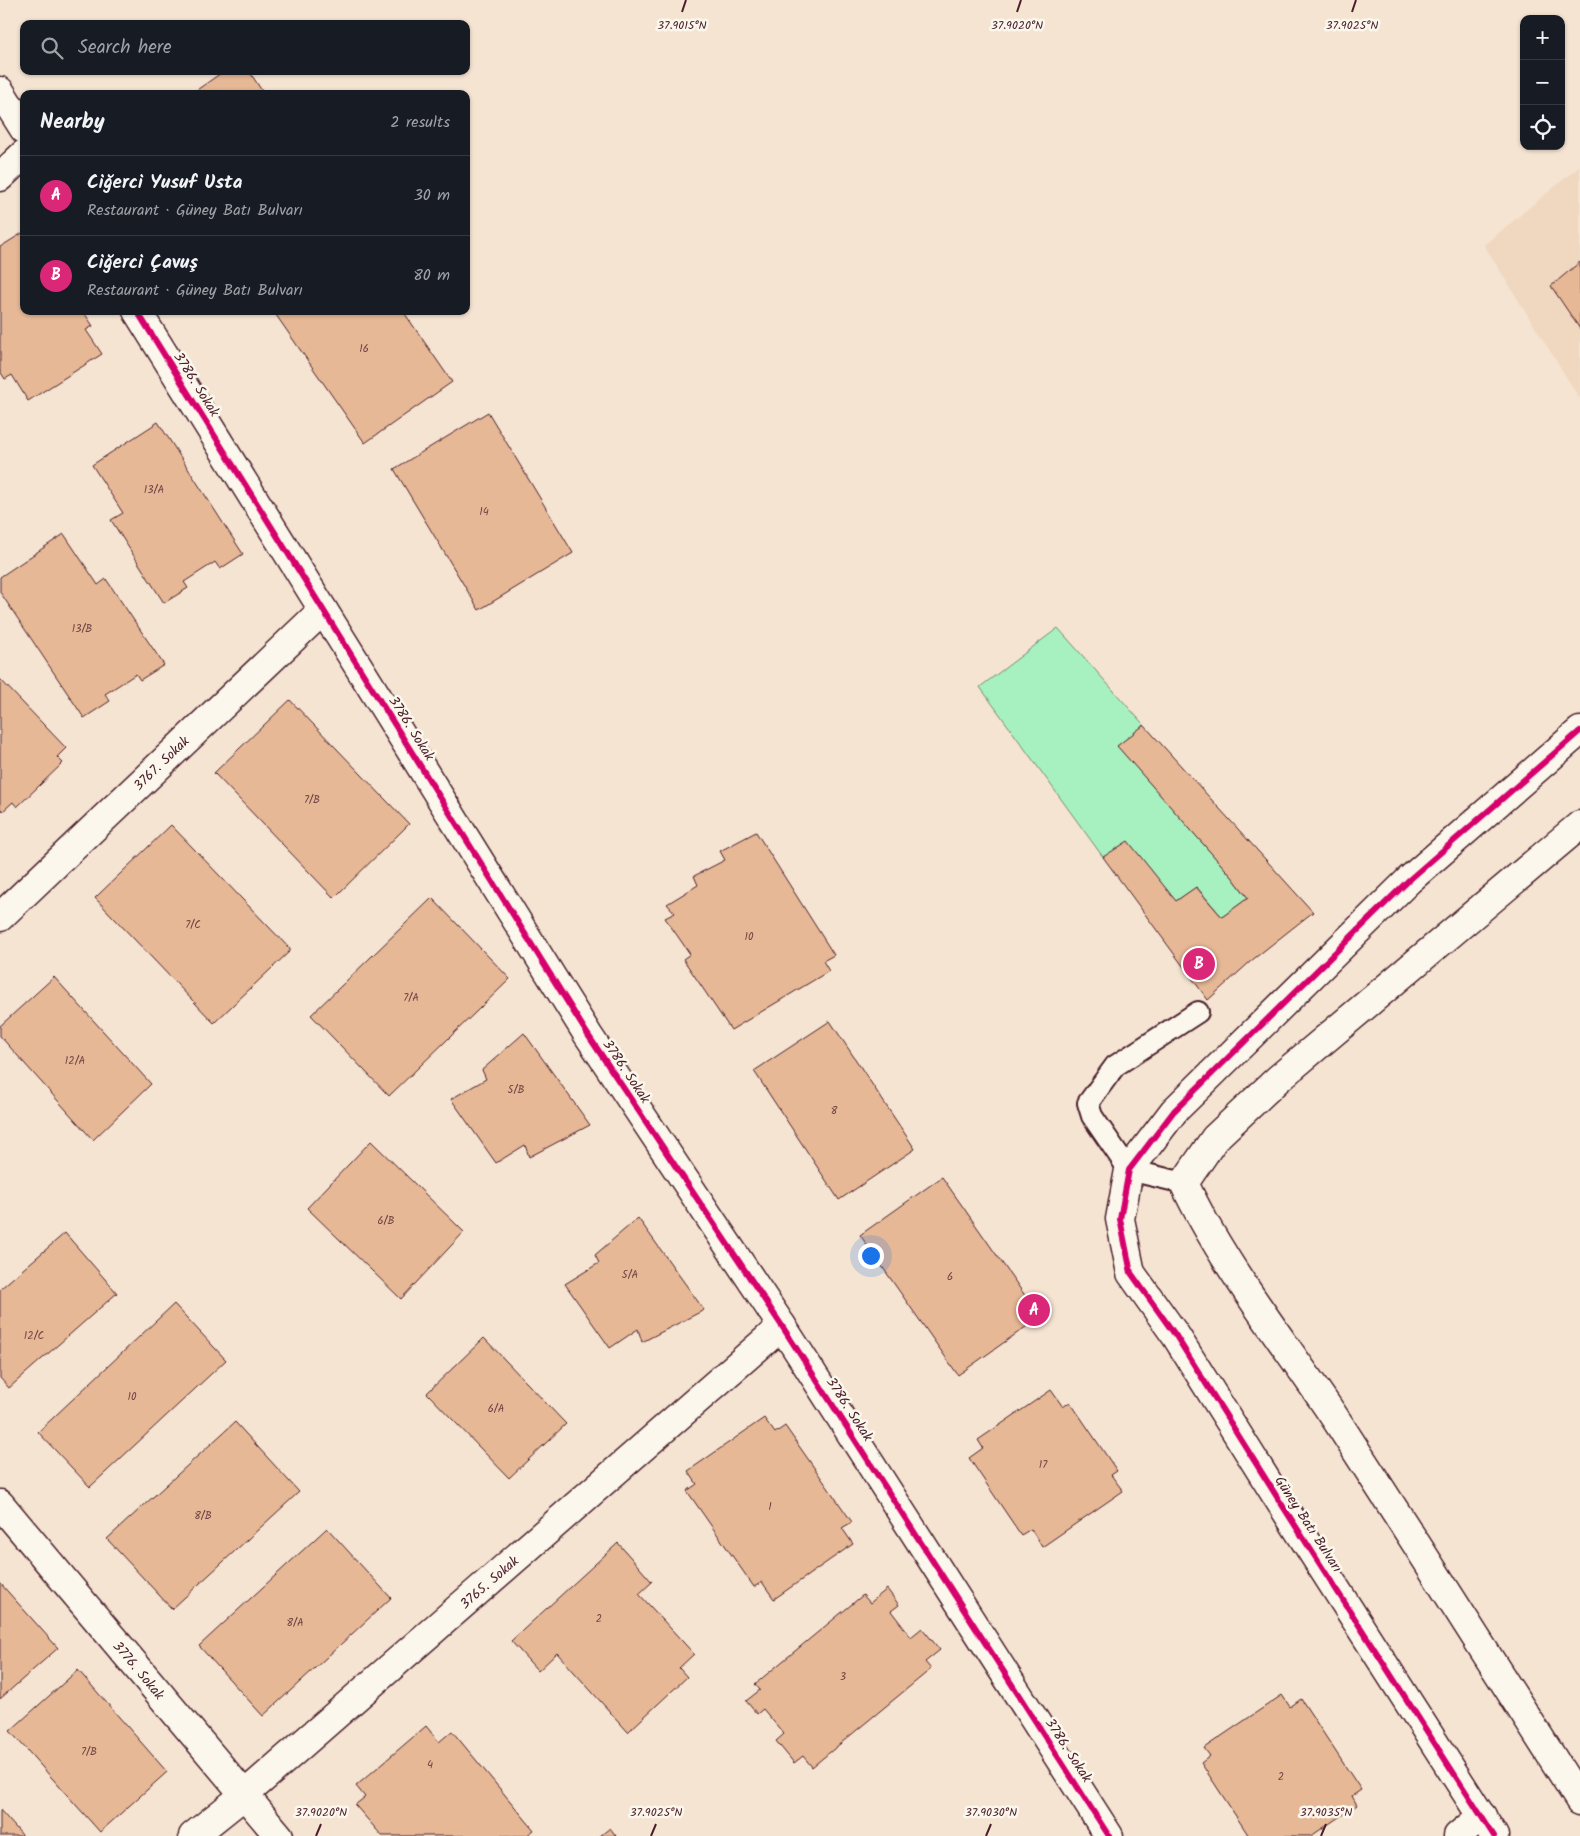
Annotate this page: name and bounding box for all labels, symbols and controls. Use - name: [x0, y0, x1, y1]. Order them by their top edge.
- map controls: [1520, 15, 1565, 150]
- button: +: [1520, 15, 1565, 60]
- text: 37.9015°N: [657, 16, 707, 35]
- text: 37.9020°N: [991, 16, 1043, 35]
- text: 37.9025°N: [1326, 16, 1378, 35]
- search box: [20, 20, 470, 75]
- text: Search here: [78, 33, 172, 63]
- icon: search: [38, 34, 66, 62]
- button: −: [1520, 60, 1565, 105]
- button: locate: [1520, 105, 1565, 150]
- text: Nearby: [40, 106, 105, 139]
- text: 2 results: [390, 110, 450, 135]
- text: Ciğerci Yusuf Usta: [87, 168, 242, 198]
- text: A: [51, 183, 61, 208]
- text: 30 m: [414, 183, 450, 208]
- text: Restaurant · Güney Batı Bulvarı: [87, 198, 303, 223]
- text: Ciğerci Çavuş: [87, 248, 198, 278]
- text: B: [51, 263, 61, 288]
- text: 80 m: [413, 263, 450, 288]
- text: Restaurant · Güney Batı Bulvarı: [87, 278, 303, 303]
- house number: 16: [359, 340, 369, 358]
- street label: 3786. Sokak: [167, 348, 225, 422]
- house number: 13/A: [144, 481, 164, 499]
- house number: 14: [479, 503, 489, 521]
- house number: 13/B: [72, 620, 92, 638]
- street label: 3786. Sokak: [382, 692, 440, 766]
- street label: 3767. Sokak: [128, 731, 195, 796]
- house number: 7/B: [304, 791, 320, 809]
- house number: 7/C: [185, 916, 201, 934]
- house number: 10: [745, 928, 754, 946]
- pin: B: [1183, 945, 1215, 983]
- house number: 7/A: [403, 989, 419, 1007]
- street label: 3786. Sokak: [597, 1035, 656, 1108]
- house number: 12/A: [65, 1052, 86, 1070]
- house number: 5/B: [508, 1081, 524, 1099]
- house number: 8: [831, 1102, 838, 1120]
- house number: 6/B: [377, 1212, 395, 1230]
- your location: [858, 1243, 884, 1269]
- house number: 5/A: [622, 1266, 639, 1284]
- house number: 6: [947, 1268, 953, 1286]
- pin: A: [1018, 1291, 1050, 1329]
- house number: 12/C: [24, 1327, 45, 1345]
- street label: 3786. Sokak: [820, 1373, 879, 1447]
- house number: 10: [128, 1388, 137, 1406]
- house number: 6/A: [488, 1400, 505, 1418]
- house number: 17: [1039, 1456, 1048, 1474]
- street label: Güney Batı Bulvarı: [1269, 1472, 1348, 1577]
- house number: 1: [768, 1498, 772, 1516]
- house number: 8/B: [194, 1507, 212, 1525]
- street label: 3765. Sokak: [455, 1550, 524, 1615]
- house number: 2: [596, 1610, 602, 1628]
- house number: 8/A: [286, 1614, 304, 1632]
- street label: 3776. Sokak: [107, 1636, 170, 1705]
- house number: 3: [840, 1668, 846, 1686]
- street label: 3786. Sokak: [1039, 1714, 1098, 1788]
- house number: 7/B: [81, 1743, 97, 1761]
- house number: 4: [427, 1756, 433, 1774]
- house number: 2: [1278, 1768, 1284, 1786]
- text: 37.9020°N: [295, 1803, 347, 1822]
- text: 37.9025°N: [630, 1803, 682, 1822]
- text: 37.9030°N: [965, 1803, 1017, 1822]
- text: 37.9035°N: [1300, 1803, 1352, 1822]

